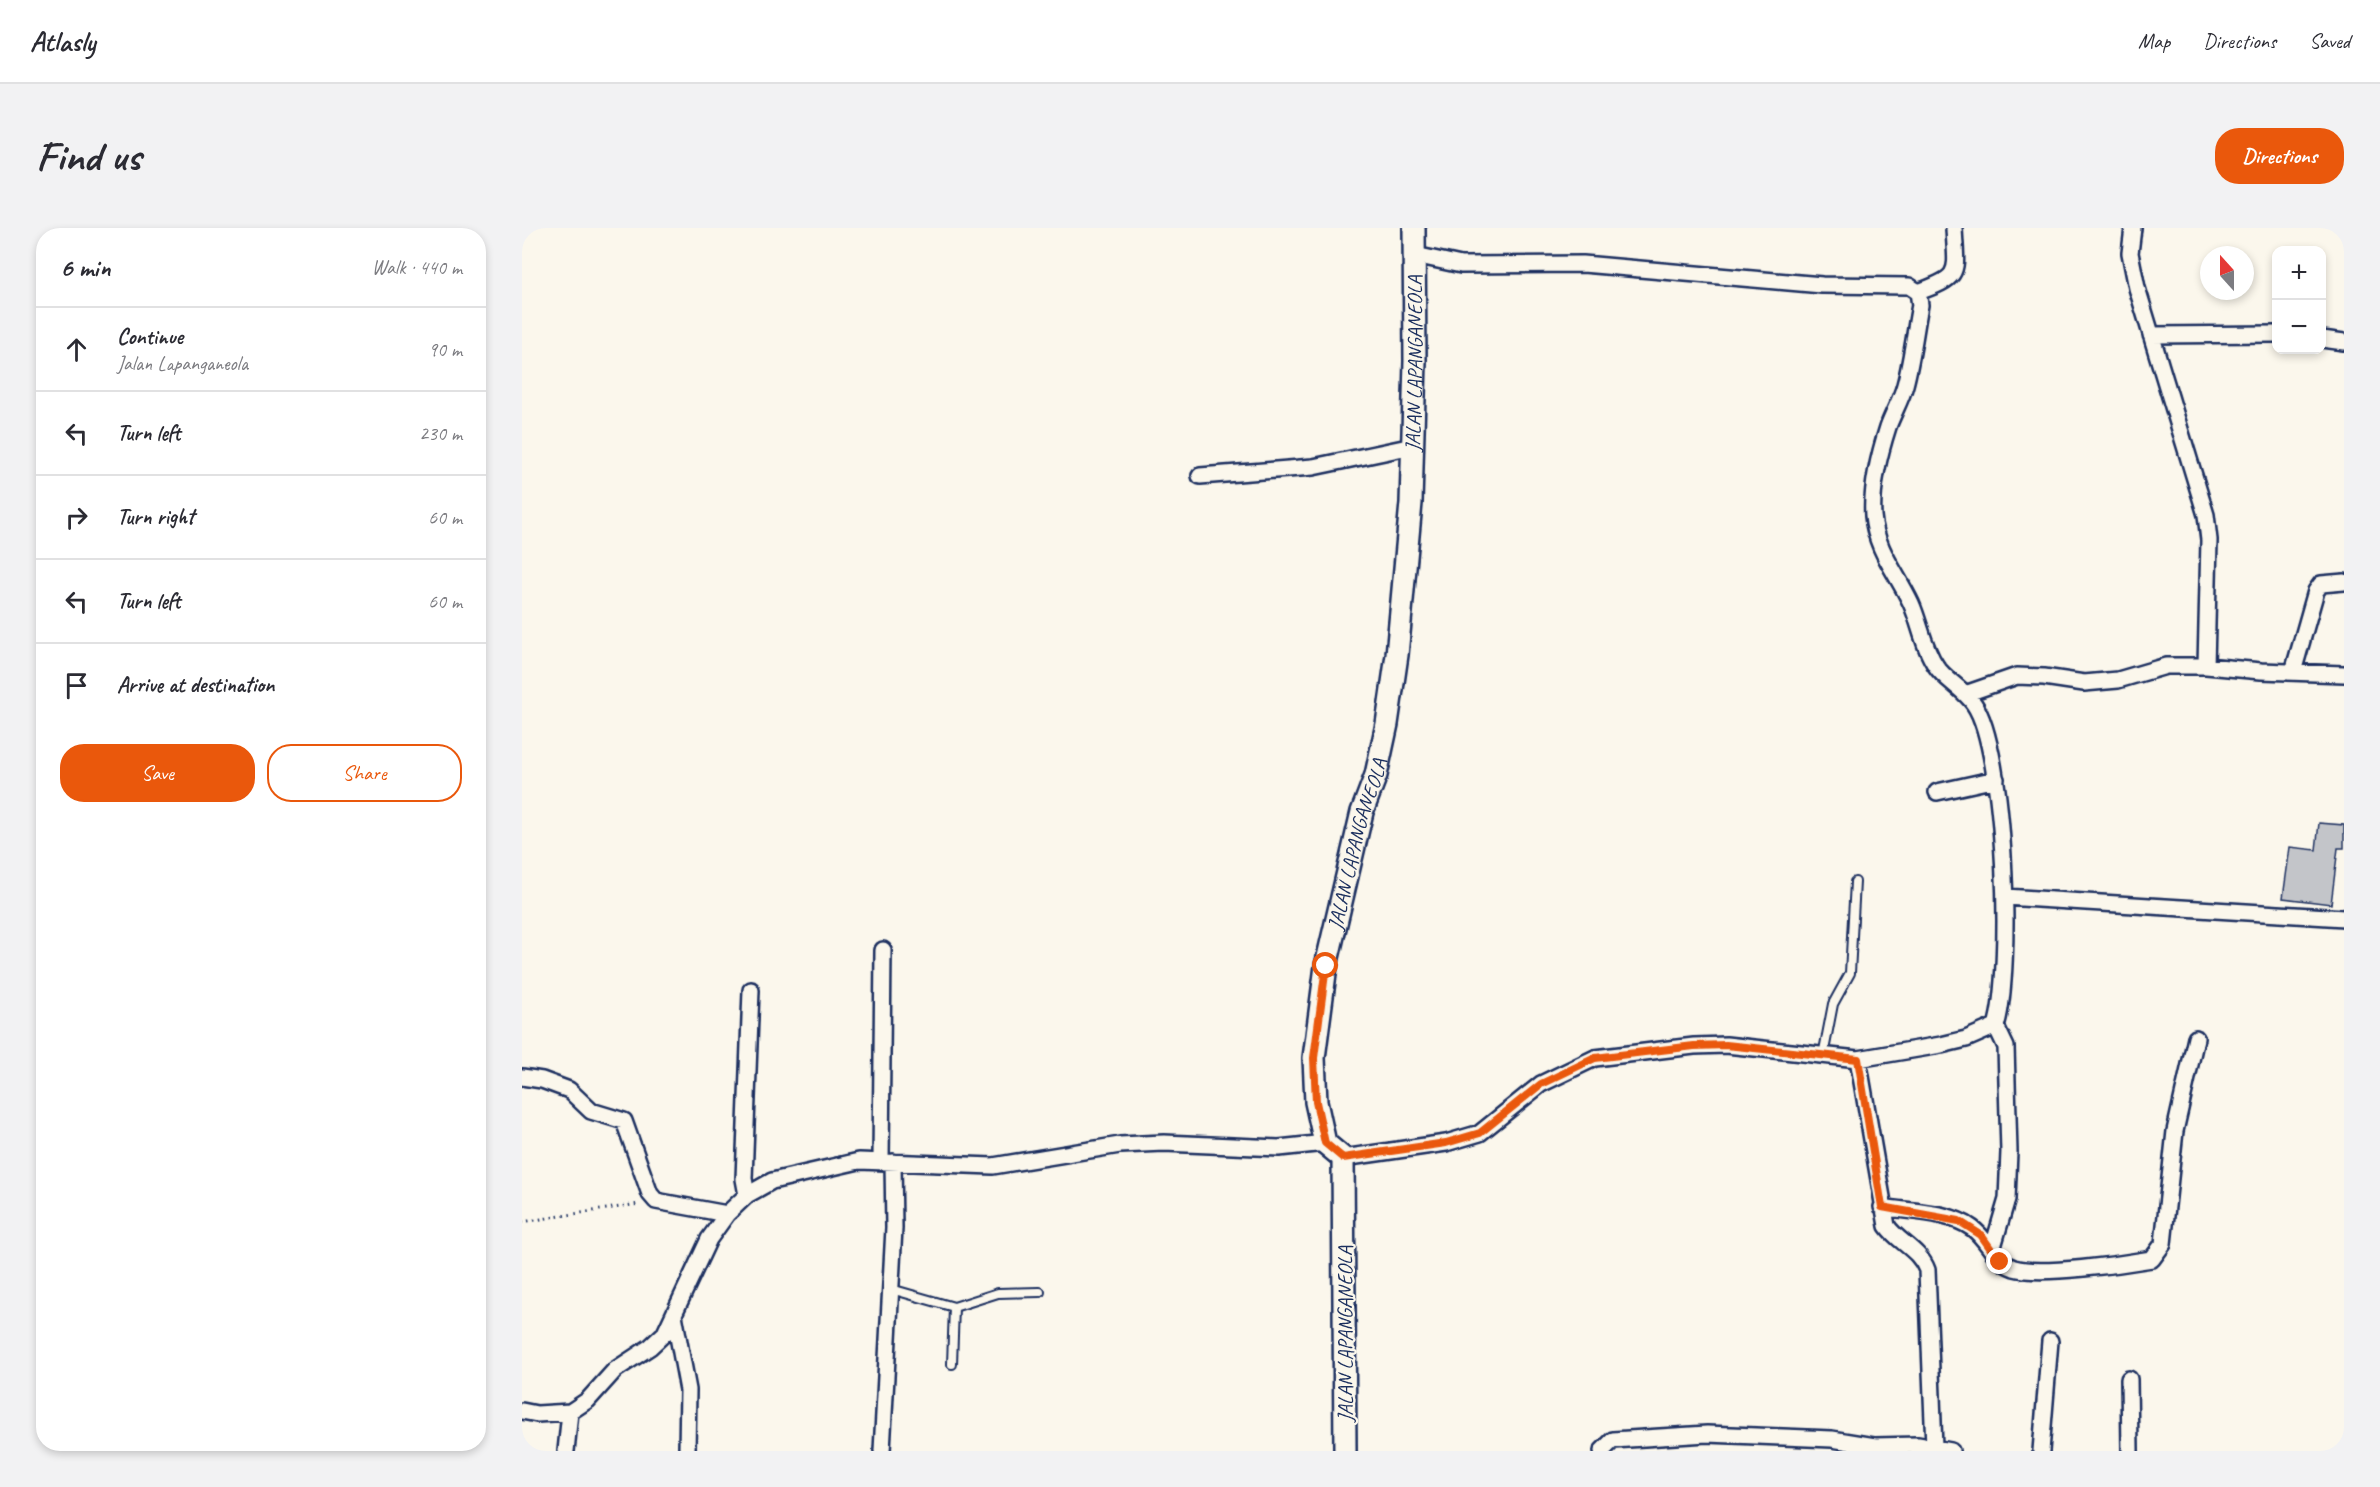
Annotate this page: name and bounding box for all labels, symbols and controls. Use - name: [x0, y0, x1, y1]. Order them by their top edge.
- text: Atlasly: [30, 24, 95, 59]
- text: Map: [2138, 28, 2170, 54]
- text: Directions: [2203, 28, 2276, 54]
- text: Saved: [2309, 28, 2350, 54]
- button: Directions: [2215, 128, 2344, 184]
- text: Find us: [36, 130, 141, 183]
- north arrow: [2200, 246, 2254, 300]
- map controls: [2272, 246, 2326, 354]
- button: +: [2272, 246, 2326, 300]
- text: 6 min: [60, 251, 110, 284]
- text: Walk · 440 m: [372, 255, 462, 280]
- street label: JALAN LAPANGANEOLA: [1399, 275, 1428, 453]
- button: −: [2272, 300, 2326, 354]
- text: Continue: [117, 323, 183, 351]
- icon: ahead: [60, 333, 93, 366]
- text: 90 m: [428, 337, 462, 362]
- text: Jalan Lapanganeola: [117, 351, 248, 376]
- icon: left: [60, 417, 93, 450]
- text: Turn left: [117, 419, 181, 447]
- text: 230 m: [419, 421, 462, 446]
- icon: right: [60, 501, 93, 534]
- text: Turn right: [117, 503, 194, 531]
- text: 60 m: [428, 505, 462, 530]
- icon: left: [60, 585, 93, 618]
- text: Turn left: [117, 587, 181, 615]
- text: 60 m: [428, 589, 462, 614]
- icon: arrive: [60, 669, 93, 702]
- text: Arrive at destination: [117, 671, 274, 699]
- button: Save: [60, 744, 255, 802]
- button: Share: [267, 744, 462, 802]
- street label: JALAN LAPANGANEOLA: [1322, 756, 1392, 933]
- route start: [1312, 952, 1338, 978]
- street label: JALAN LAPANGANEOLA: [1332, 1245, 1358, 1423]
- route end: [1986, 1248, 2012, 1274]

